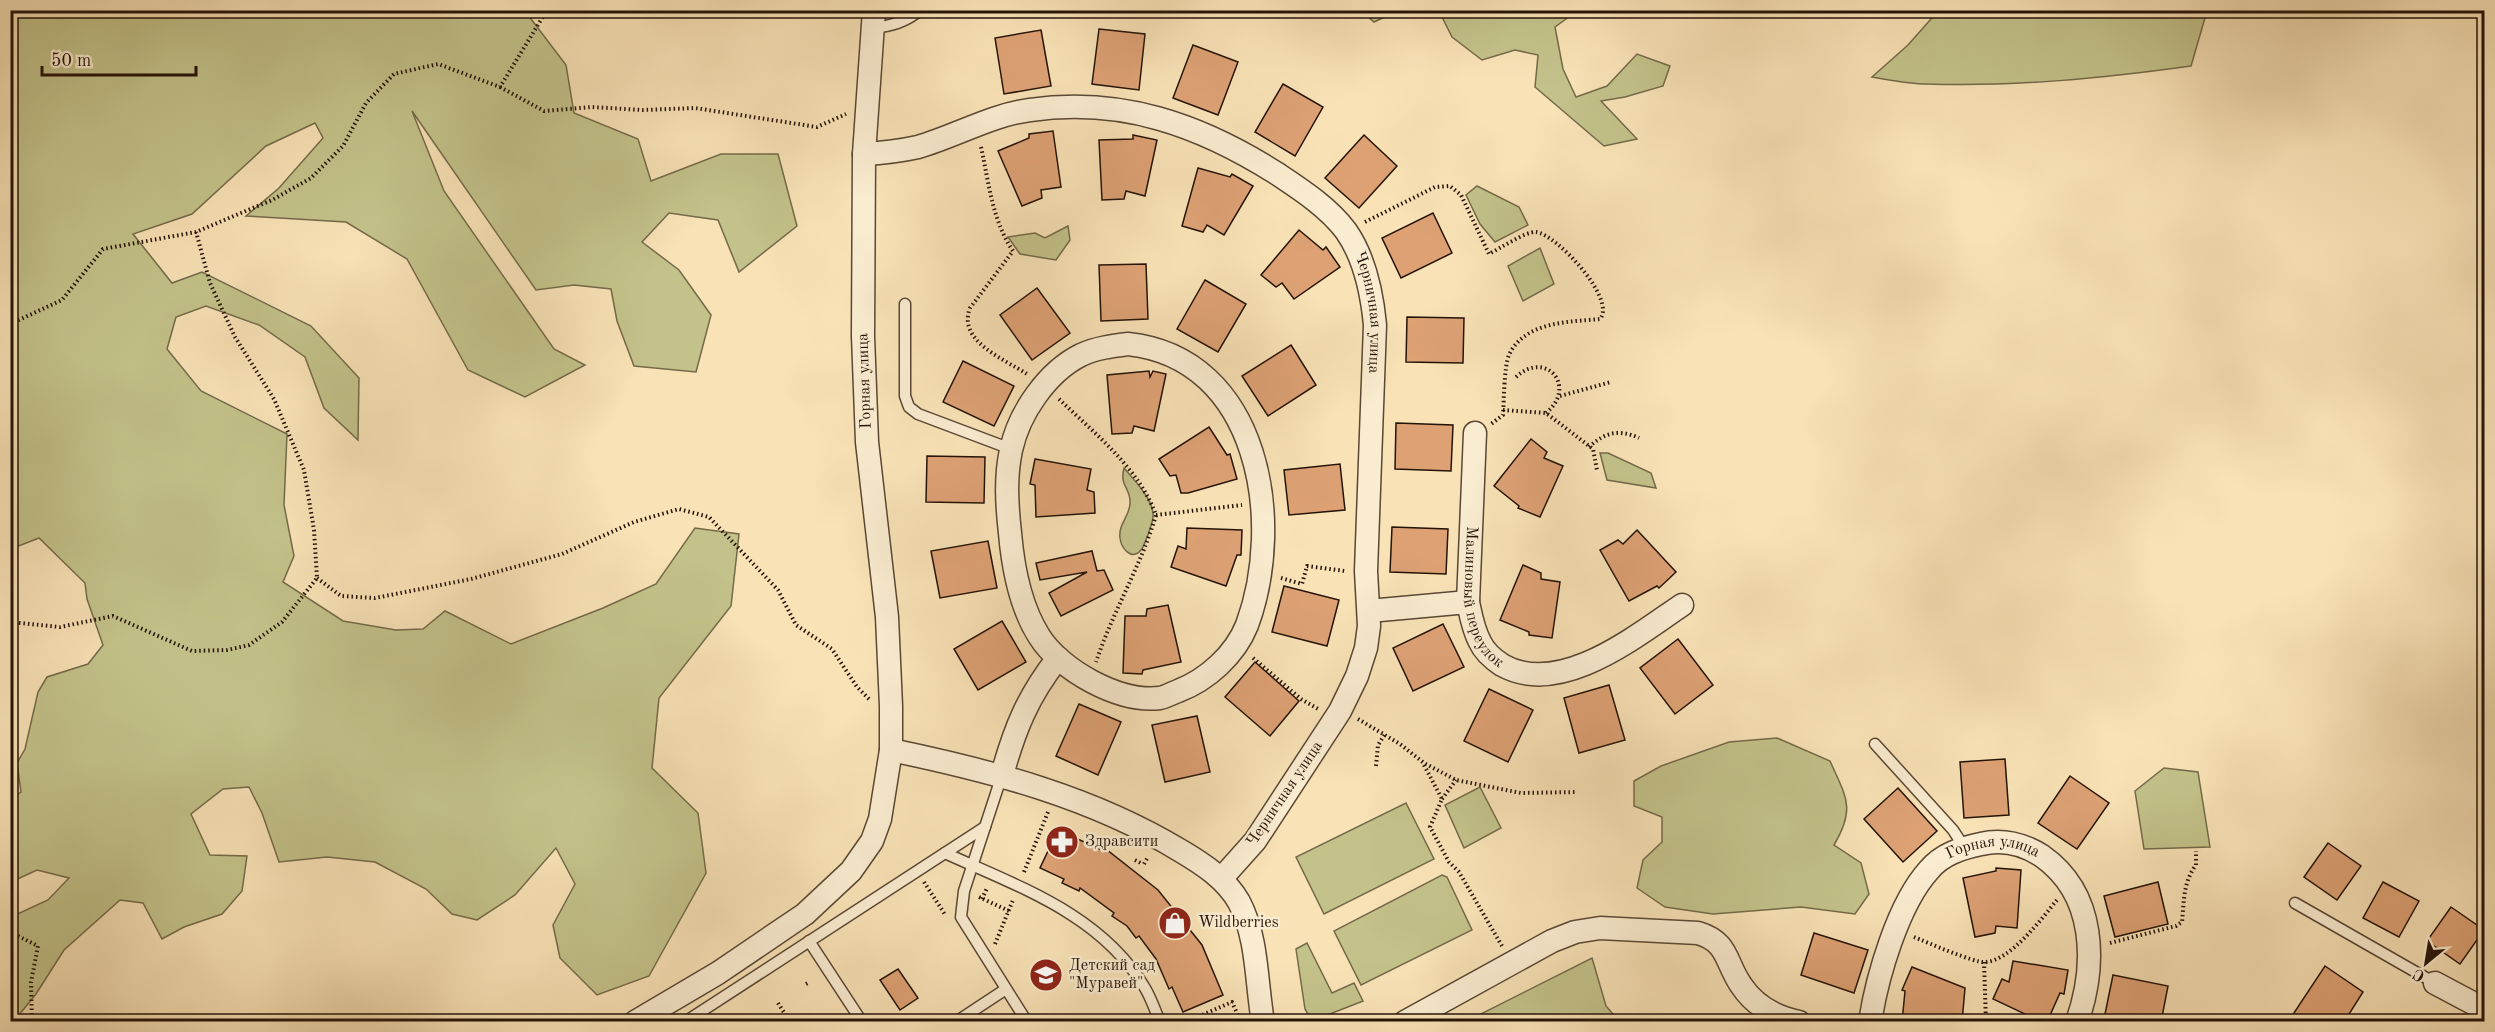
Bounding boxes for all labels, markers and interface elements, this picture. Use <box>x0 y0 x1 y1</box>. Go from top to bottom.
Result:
scale bar <box>42 39 196 77</box>
text: 50 m <box>51 52 91 70</box>
street label: Черничная улица <box>1351 249 1383 374</box>
street label: Горная улица <box>855 333 875 429</box>
street label: Малиновый переулок <box>1460 526 1506 671</box>
street label: Черничная улица <box>1244 738 1326 850</box>
pharmacy icon: Здравсити <box>1044 824 1080 860</box>
place label: Здравсити <box>1085 834 1158 850</box>
street label: Горная улица <box>1943 834 2042 863</box>
shop icon: Wildberries <box>1157 905 1193 941</box>
place label: Wildberries <box>1198 915 1279 931</box>
north arrow <box>2396 933 2456 993</box>
school or university icon: Детский сад "Муравей" <box>1028 957 1064 993</box>
place label: Детский сад "Муравей" <box>1069 958 1155 992</box>
text: С <box>2411 965 2428 984</box>

